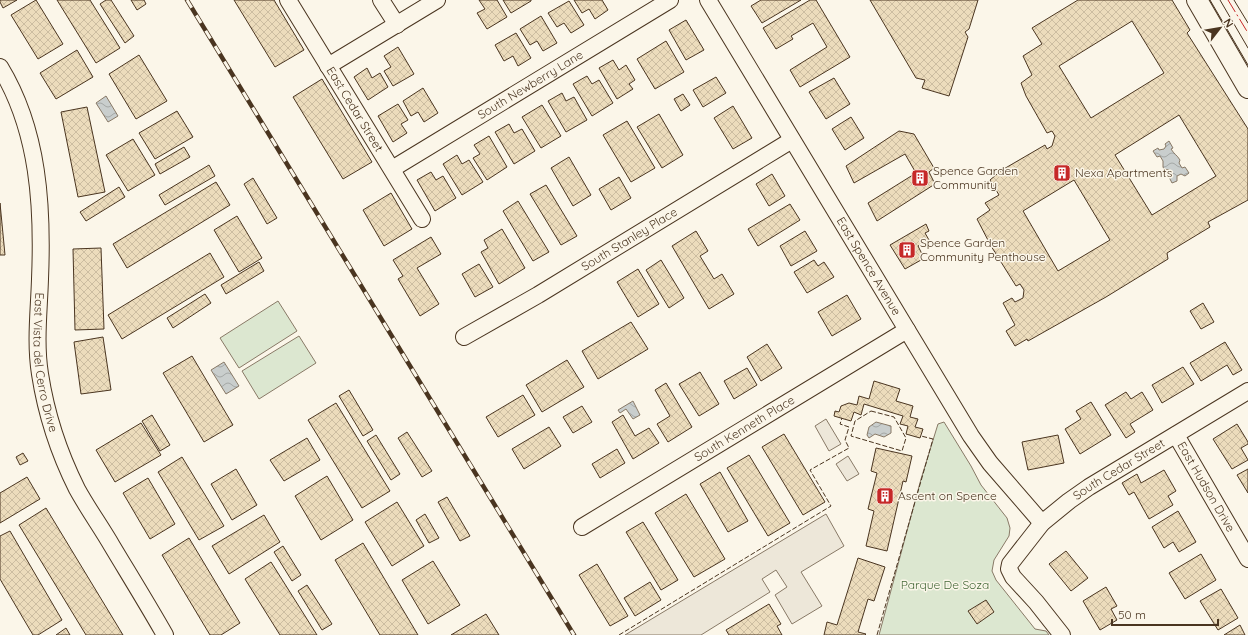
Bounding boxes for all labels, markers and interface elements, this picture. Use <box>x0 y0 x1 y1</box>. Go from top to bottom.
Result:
north arrow <box>1200 8 1240 48</box>
text: N <box>1220 16 1237 30</box>
street label: South Newberry Lane <box>475 47 586 122</box>
street label: East Cedar Street <box>324 64 387 154</box>
place label: Spence Garden Community <box>933 163 1018 192</box>
building icon: Nexa Apartments <box>1052 163 1072 183</box>
place label: Nexa Apartments <box>1075 165 1173 180</box>
building icon: Spence Garden Community <box>910 168 930 188</box>
street label: South Stanley Place <box>578 204 680 274</box>
street label: East Spence Avenue <box>834 214 905 318</box>
place label: Spence Garden Community Penthouse <box>920 235 1046 264</box>
building icon: Spence Garden Community Penthouse <box>897 240 917 260</box>
street label: East Vista del Cerro Drive <box>31 292 61 434</box>
street label: South Kenneth Place <box>691 392 797 464</box>
street label: South Cedar Street <box>1070 435 1167 503</box>
street label: East Hudson Drive <box>1174 439 1239 535</box>
building icon: Ascent on Spence <box>875 486 895 506</box>
place label: Ascent on Spence <box>898 488 997 503</box>
park label: Parque De Soza <box>901 577 989 592</box>
scale bar <box>1112 601 1218 627</box>
text: 50 m <box>1118 607 1146 622</box>

